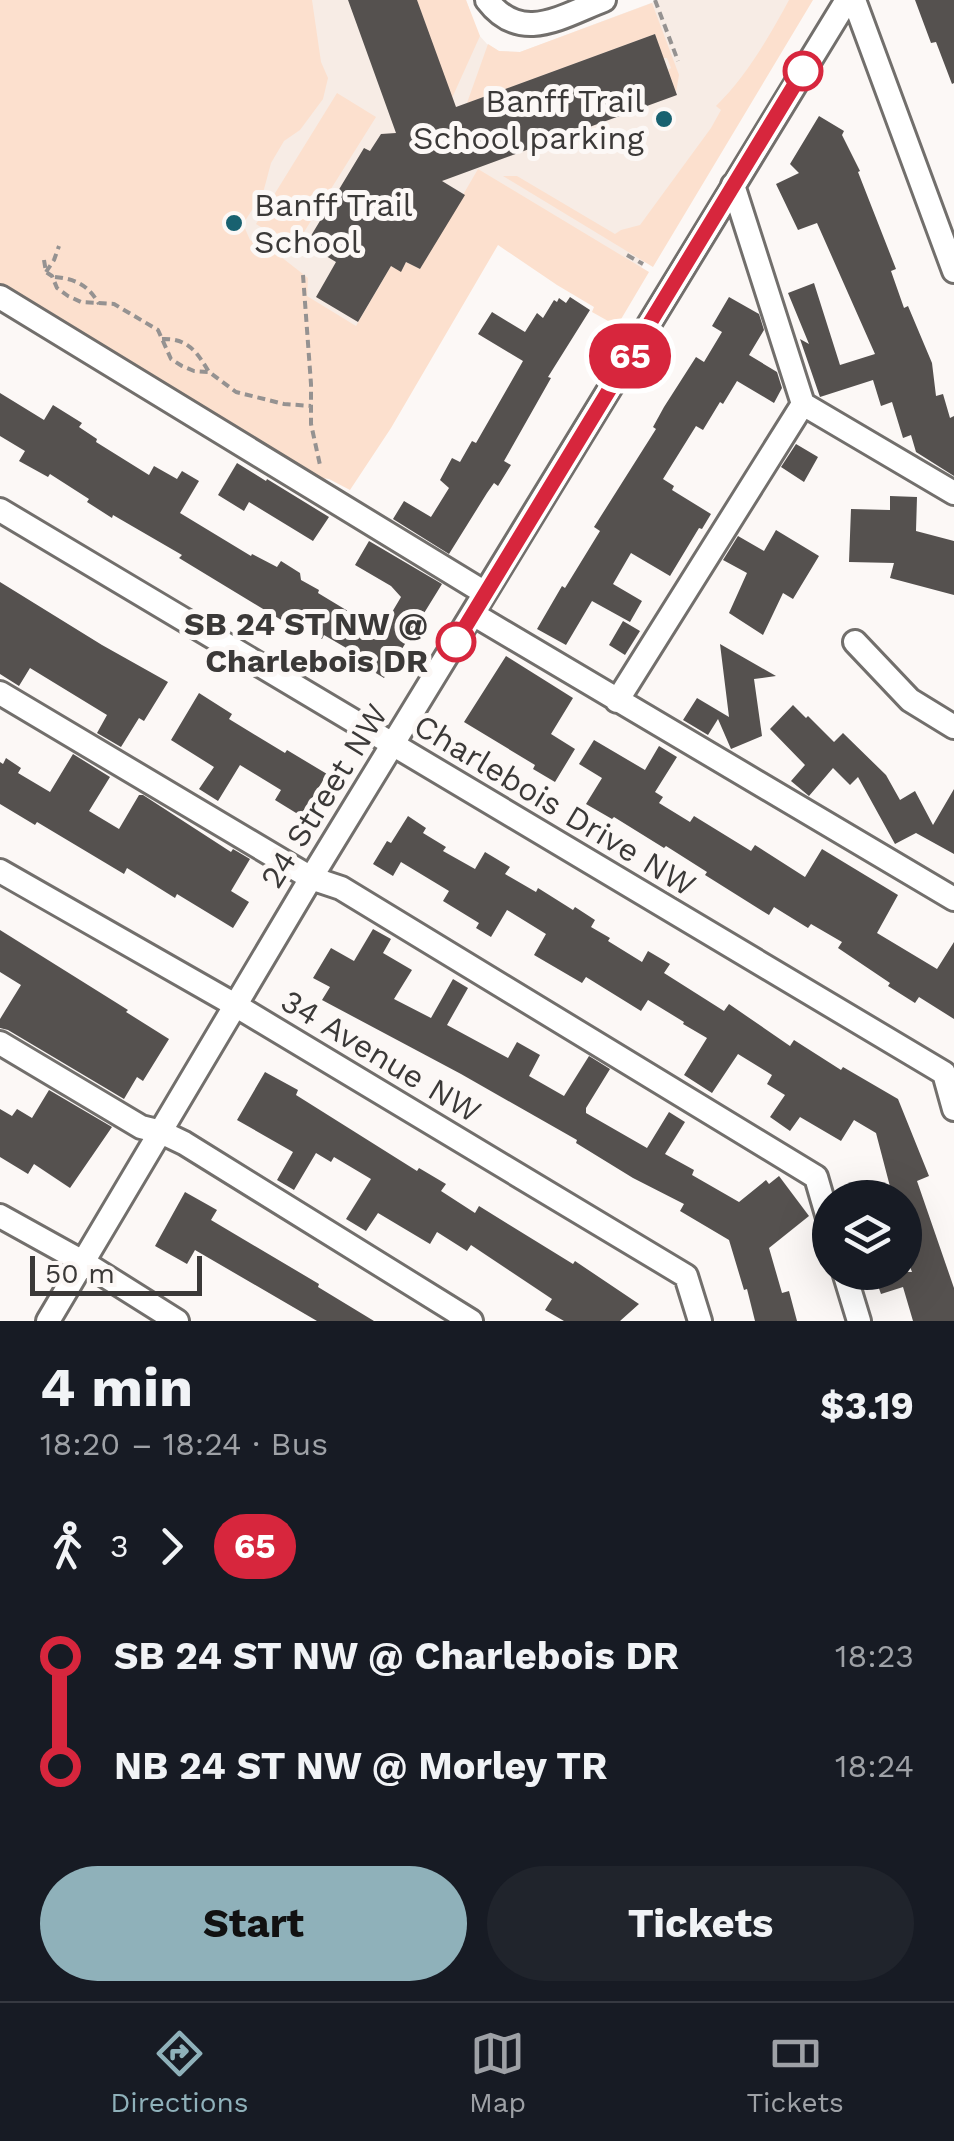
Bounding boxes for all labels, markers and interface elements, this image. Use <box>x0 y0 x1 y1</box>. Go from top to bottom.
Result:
unlabelled marker <box>784 52 822 90</box>
place label: Banff Trail School parking <box>413 82 645 157</box>
marker: Banff Trail School parking <box>653 108 675 130</box>
place label: Banff Trail School <box>254 186 413 261</box>
marker: Banff Trail School <box>223 212 245 234</box>
line badge: 65 <box>585 324 675 388</box>
text: 65 <box>609 335 651 377</box>
place label: SB 24 ST NW @ Charlebois DR <box>184 605 428 680</box>
marker: SB 24 ST NW @ Charlebois DR <box>437 623 475 661</box>
street label: 24 Street NW <box>252 697 396 895</box>
street label: Charlebois Drive NW <box>407 706 703 904</box>
street label: 34 Avenue NW <box>274 981 488 1131</box>
map controls <box>812 1180 922 1290</box>
button: layers <box>812 1180 922 1290</box>
scale bar <box>30 1251 202 1296</box>
text: 50 m <box>45 1257 115 1290</box>
text: 4 min <box>40 1355 193 1419</box>
text: $3.19 <box>820 1384 914 1428</box>
text: 18:20 – 18:24 · Bus <box>40 1425 328 1463</box>
icon: walk <box>40 1519 95 1574</box>
icon: forward <box>144 1519 199 1574</box>
text: 65 <box>234 1525 276 1567</box>
text: 3 <box>110 1527 129 1565</box>
text: SB 24 ST NW @ Charlebois DR <box>114 1634 679 1678</box>
text: 18:23 <box>835 1637 914 1675</box>
text: NB 24 ST NW @ Morley TR <box>114 1744 607 1788</box>
text: 18:24 <box>835 1747 914 1785</box>
button: Start <box>40 1866 467 1981</box>
button: Tickets <box>487 1866 914 1981</box>
tab: Directions <box>110 2026 249 2119</box>
tab: Map <box>469 2026 526 2119</box>
tab: Tickets <box>747 2026 844 2119</box>

